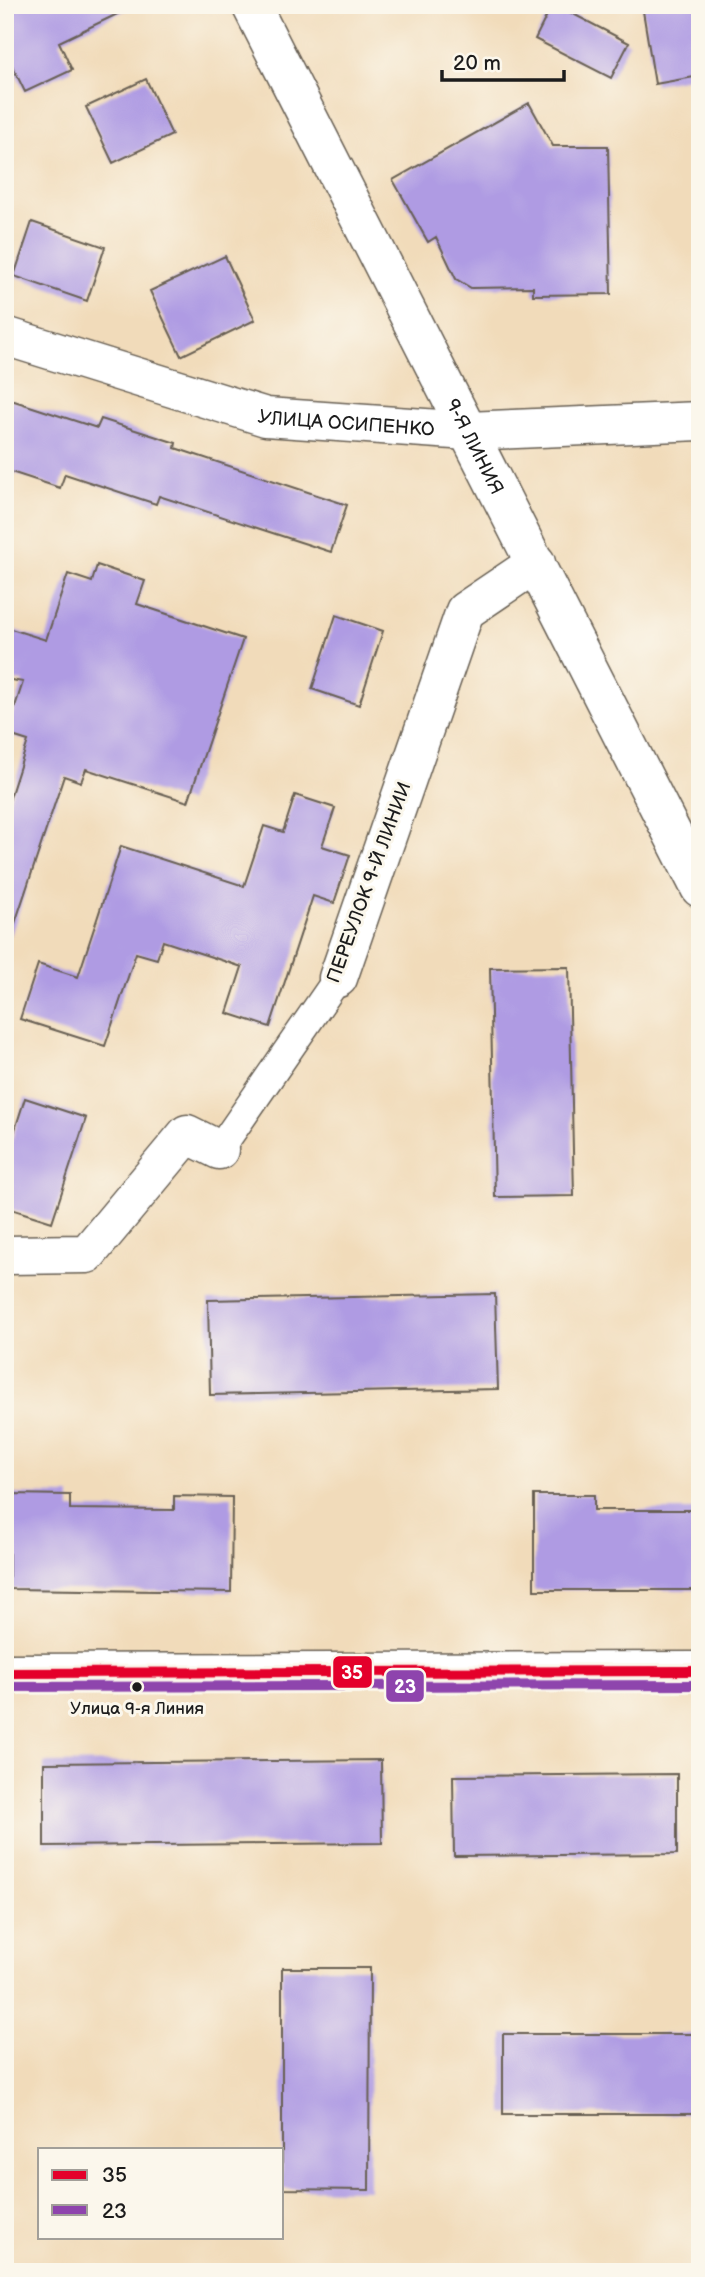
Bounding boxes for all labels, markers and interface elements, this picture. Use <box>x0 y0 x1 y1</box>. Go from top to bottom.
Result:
scale bar <box>442 38 565 82</box>
text: 20 m <box>453 51 501 76</box>
street label: 9-Я ЛИНИЯ <box>440 395 508 499</box>
street label: УЛИЦА ОСИПЕНКО <box>255 405 436 442</box>
street label: ПЕРЕУЛОК 9-Й ЛИНИИ <box>322 779 416 986</box>
line badge: 35 <box>332 1655 373 1689</box>
text: 35 <box>341 1662 363 1685</box>
line badge: 23 <box>385 1669 425 1703</box>
text: 23 <box>394 1676 416 1699</box>
marker: Улица 9-я Линия <box>130 1680 144 1694</box>
place label: Улица 9-я Линия <box>70 1699 204 1719</box>
legend <box>38 2148 284 2238</box>
text: 35 <box>102 2163 127 2188</box>
text: 23 <box>102 2199 127 2224</box>

